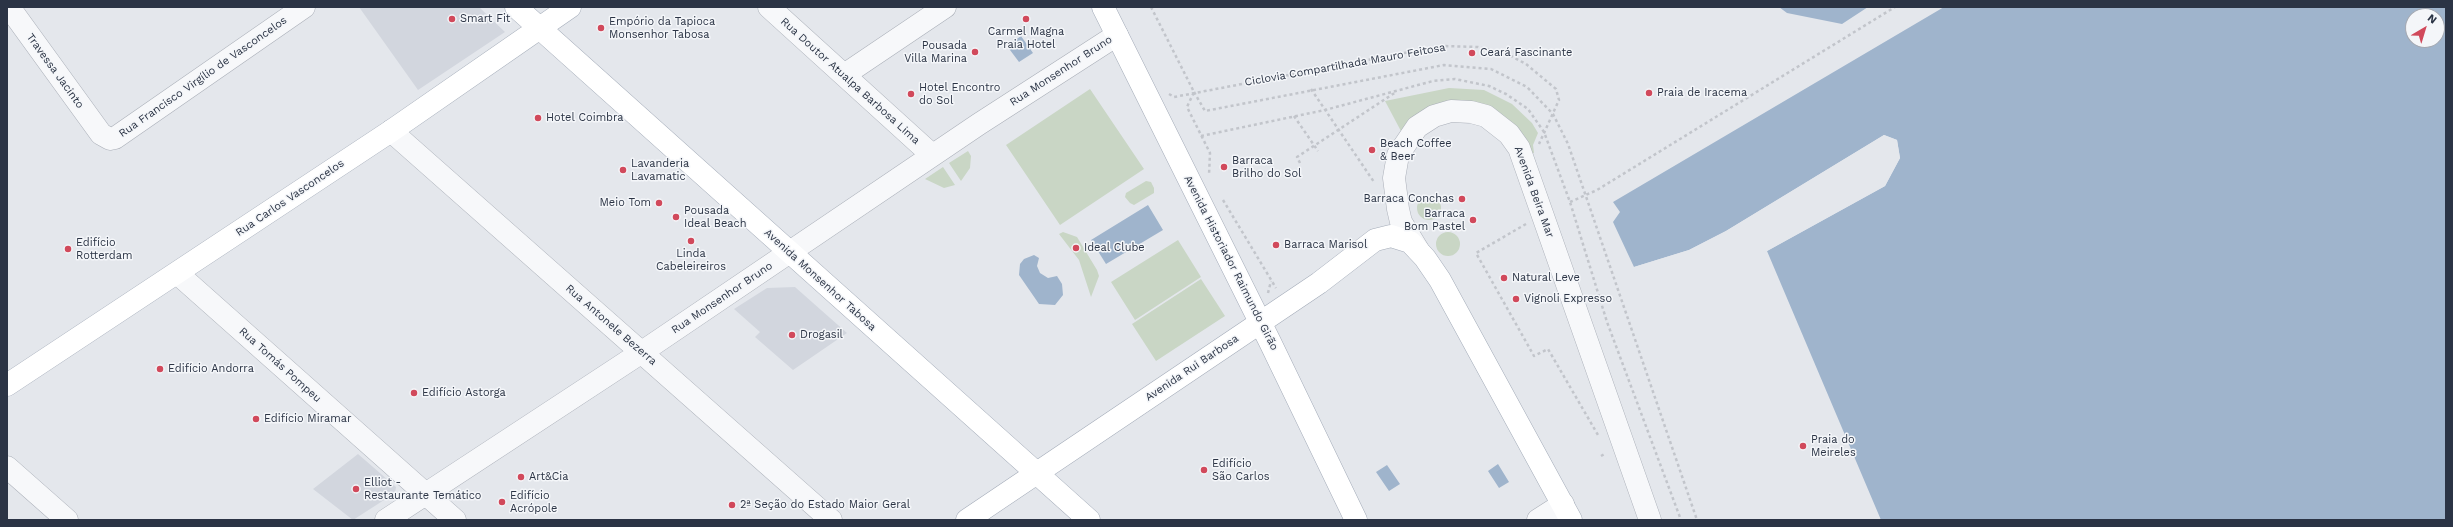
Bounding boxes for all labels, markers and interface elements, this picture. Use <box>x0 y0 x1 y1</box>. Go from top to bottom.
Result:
north arrow <box>2405 8 2445 48</box>
text: N <box>2425 11 2439 27</box>
place label: Smart Fit <box>460 12 510 26</box>
street label: Rua Francisco Virgílio de Vasconcelos <box>116 14 290 140</box>
marker: Smart Fit <box>447 14 457 24</box>
marker: Carmel Magna Praia Hotel <box>1021 14 1031 24</box>
place label: Empório da Tapioca Monsenhor Tabosa <box>609 15 715 41</box>
street label: Rua Doutor Atualpa Barbosa Lima <box>778 15 922 147</box>
marker: Empório da Tapioca Monsenhor Tabosa <box>596 23 606 33</box>
place label: Carmel Magna Praia Hotel <box>988 25 1064 51</box>
street label: Travessa Jacinto <box>23 31 87 111</box>
street label: Rua Monsenhor Bruno <box>1007 33 1115 109</box>
place label: Pousada Villa Marina <box>904 39 967 65</box>
street label: Ciclovia Compartilhada Mauro Feitosa <box>1244 41 1446 89</box>
place label: Ceará Fascinante <box>1480 46 1572 60</box>
marker: Pousada Villa Marina <box>970 47 980 57</box>
marker: Ceará Fascinante <box>1467 48 1477 58</box>
place label: Hotel Encontro do Sol <box>919 81 1000 107</box>
place label: Praia de Iracema <box>1657 86 1747 100</box>
marker: Praia de Iracema <box>1644 88 1654 98</box>
marker: Hotel Encontro do Sol <box>906 89 916 99</box>
place label: Hotel Coimbra <box>546 111 624 125</box>
marker: Hotel Coimbra <box>533 113 543 123</box>
place label: Beach Coffee & Beer <box>1380 137 1452 163</box>
street label: Avenida Beira Mar <box>1511 144 1557 240</box>
marker: Beach Coffee & Beer <box>1367 145 1377 155</box>
place label: Barraca Brilho do Sol <box>1232 154 1301 180</box>
street label: Rua Carlos Vasconcelos <box>233 157 347 239</box>
place label: Lavanderia Lavamatic <box>631 157 689 183</box>
marker: Barraca Brilho do Sol <box>1219 162 1229 172</box>
marker: Lavanderia Lavamatic <box>618 165 628 175</box>
street label: Avenida Historiador Raimundo Girão <box>1181 173 1281 353</box>
place label: Barraca Conchas <box>1363 192 1454 206</box>
marker: Barraca Conchas <box>1457 194 1467 204</box>
place label: Meio Tom <box>600 196 651 210</box>
marker: Meio Tom <box>654 198 664 208</box>
place label: Pousada Ideal Beach <box>684 204 746 230</box>
place label: Barraca Bom Pastel <box>1404 207 1465 233</box>
marker: Pousada Ideal Beach <box>671 212 681 222</box>
marker: Barraca Bom Pastel <box>1468 215 1478 225</box>
street label: Avenida Monsenhor Tabosa <box>761 226 879 334</box>
place label: Edifício Rotterdam <box>76 236 132 262</box>
marker: Linda Cabeleireiros <box>686 236 696 246</box>
place label: Barraca Marisol <box>1284 238 1367 252</box>
marker: Barraca Marisol <box>1271 240 1281 250</box>
place label: Ideal Clube <box>1084 241 1145 255</box>
marker: Ideal Clube <box>1071 243 1081 253</box>
marker: Edifício Rotterdam <box>63 244 73 254</box>
place label: Linda Cabeleireiros <box>656 247 726 273</box>
street label: Rua Monsenhor Bruno <box>669 259 775 337</box>
place label: Natural Leve <box>1512 271 1580 285</box>
marker: Natural Leve <box>1499 273 1509 283</box>
street label: Rua Antonele Bezerra <box>563 282 659 368</box>
place label: Vignoli Expresso <box>1524 292 1612 306</box>
marker: Vignoli Expresso <box>1511 294 1521 304</box>
street label: Rua Tomás Pompeu <box>236 325 324 405</box>
place label: Drogasil <box>800 328 843 342</box>
marker: Drogasil <box>787 330 797 340</box>
street label: Avenida Rui Barbosa <box>1143 332 1241 404</box>
place label: Edifício Andorra <box>168 362 254 376</box>
marker: Edifício Andorra <box>155 364 165 374</box>
place label: Edifício Astorga <box>422 386 506 400</box>
marker: Edifício Astorga <box>409 388 419 398</box>
place label: Edifício Miramar <box>264 412 351 426</box>
marker: Edifício Miramar <box>251 414 261 424</box>
place label: Praia do Meireles <box>1811 433 1856 459</box>
marker: Praia do Meireles <box>1798 441 1808 451</box>
place label: Edifício São Carlos <box>1212 457 1270 483</box>
marker: Edifício São Carlos <box>1199 465 1209 475</box>
place label: Art&Cia <box>529 470 569 484</box>
marker: Art&Cia <box>516 472 526 482</box>
place label: Elliot - Restaurante Temático <box>364 476 481 502</box>
marker: Elliot - Restaurante Temático <box>351 484 361 494</box>
place label: Edifício Acrópole <box>510 489 557 515</box>
marker: Edifício Acrópole <box>497 497 507 507</box>
place label: 2ª Seção do Estado Maior Geral <box>740 498 910 512</box>
marker: 2ª Seção do Estado Maior Geral <box>727 500 737 510</box>

